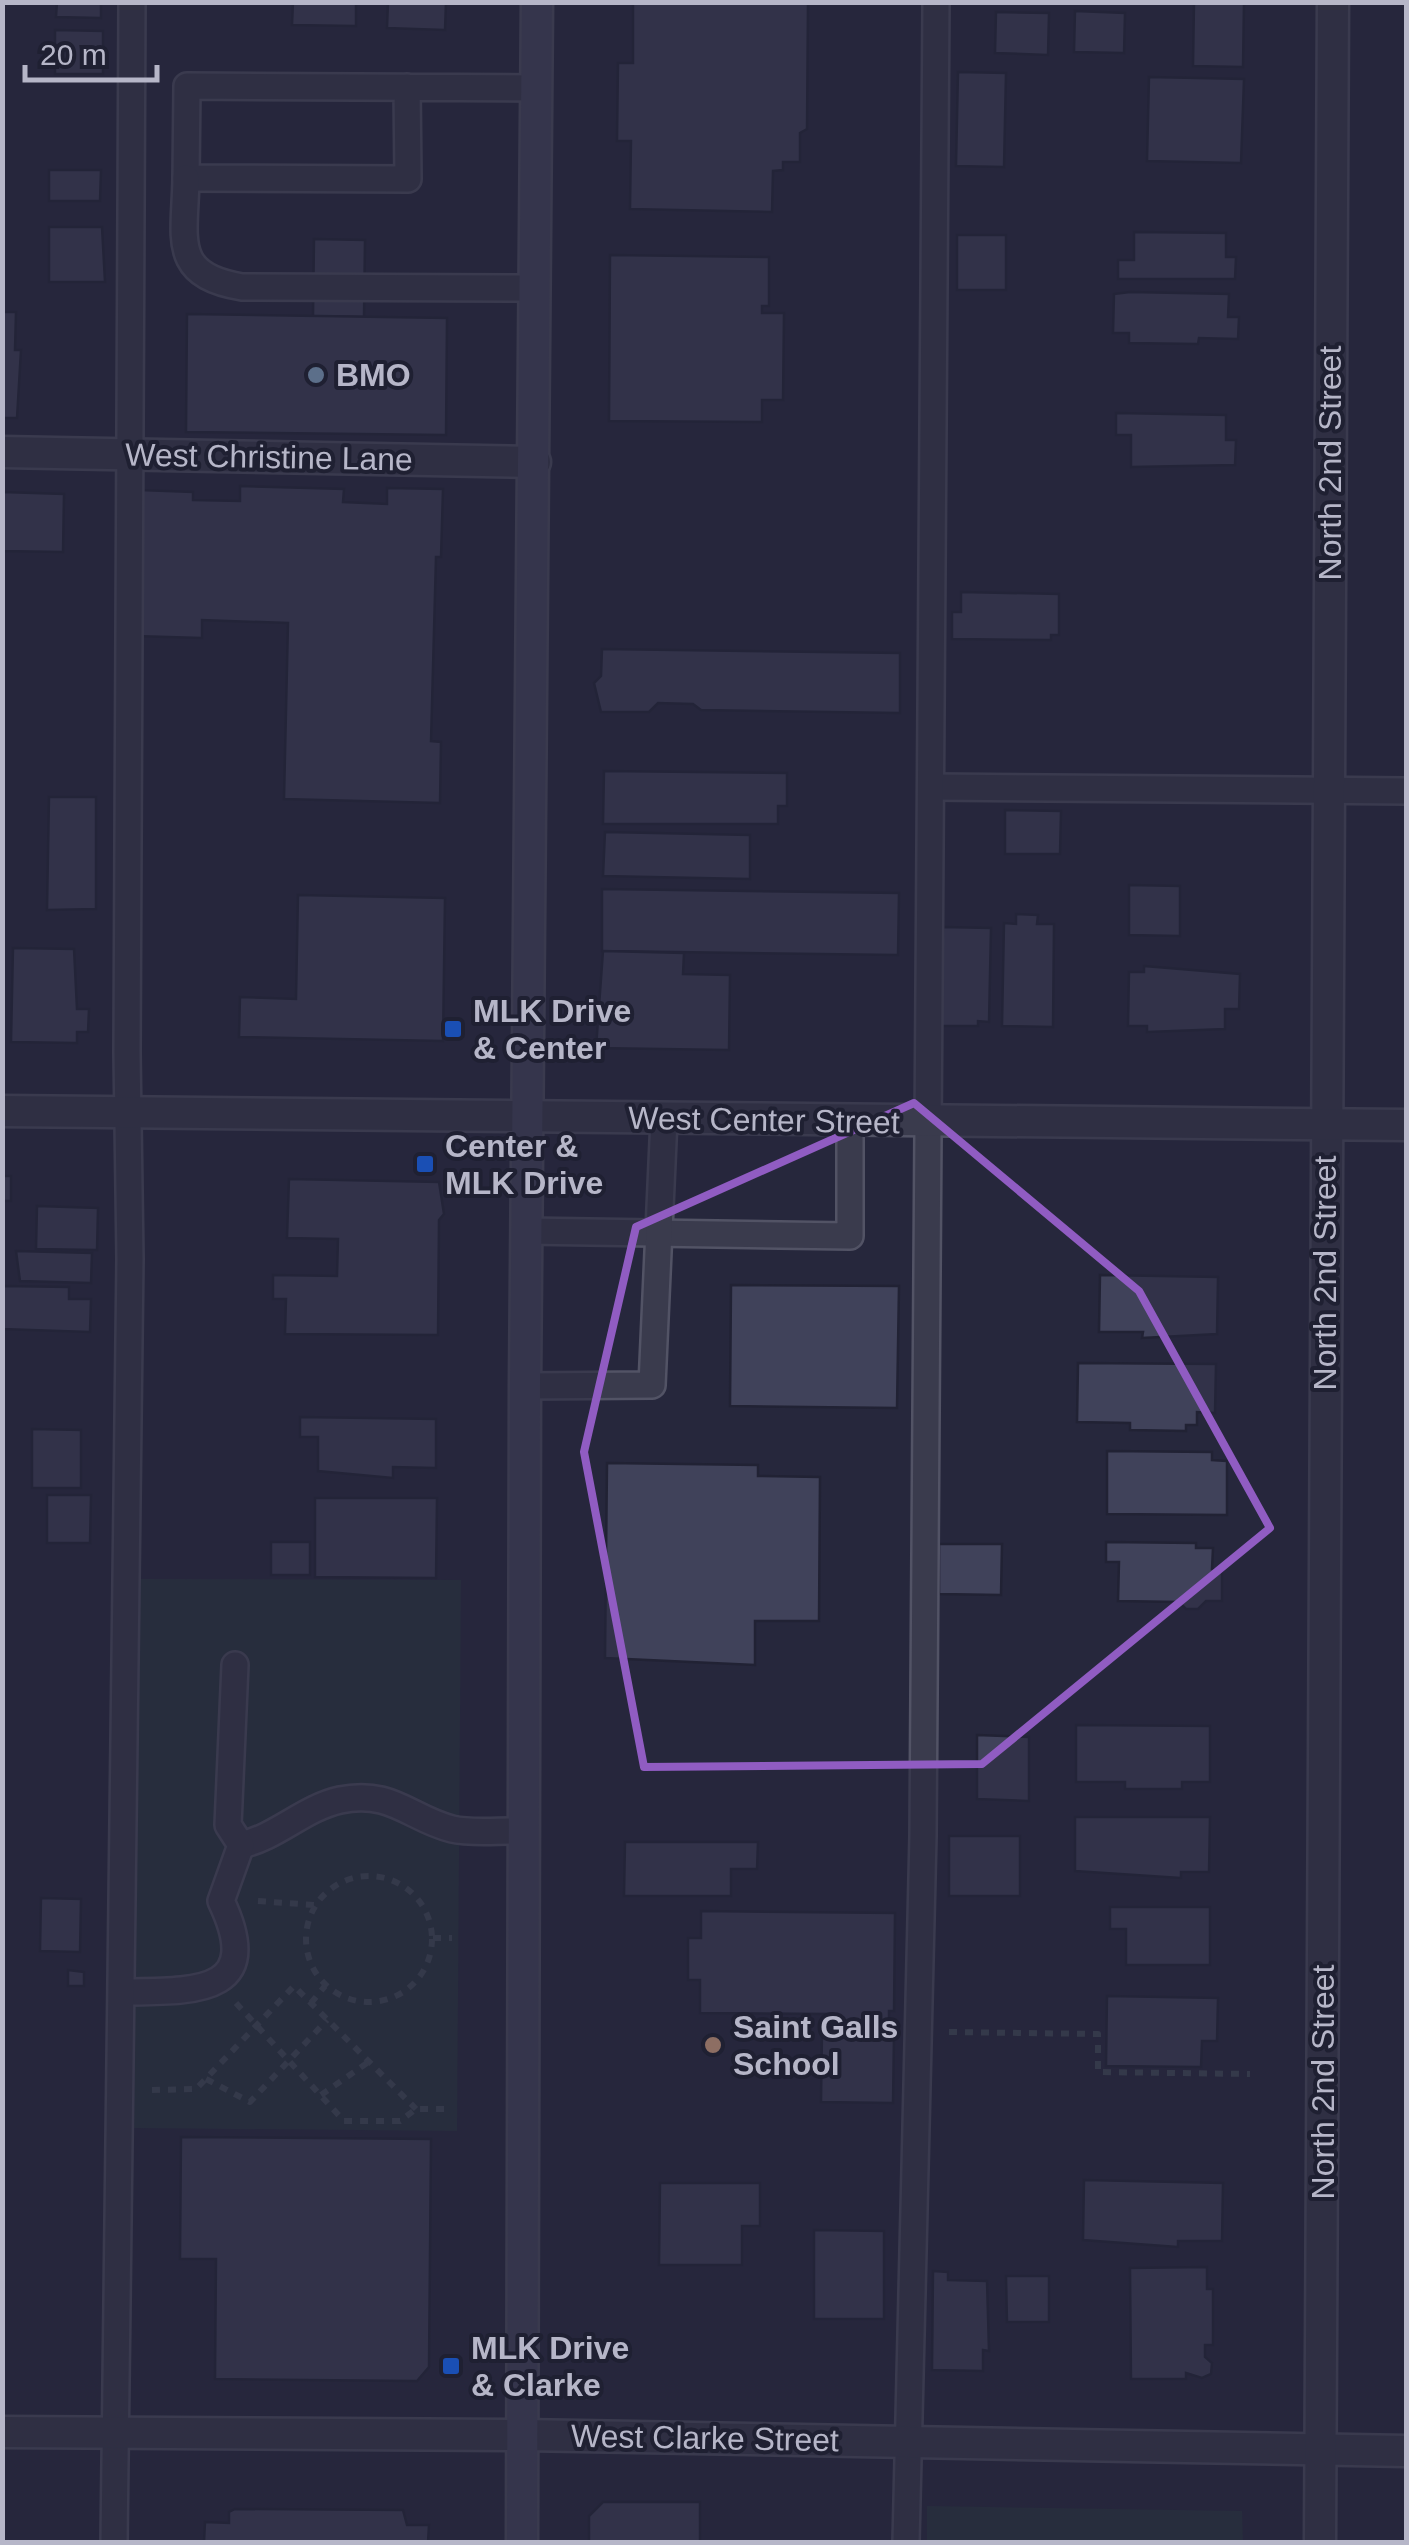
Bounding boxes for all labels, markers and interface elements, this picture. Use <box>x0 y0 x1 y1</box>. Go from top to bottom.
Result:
scale bar <box>25 20 158 82</box>
text: 20 m <box>40 38 107 71</box>
street label: North 2nd Street <box>1312 345 1348 580</box>
place label: BMO <box>336 357 411 393</box>
marker: BMO <box>305 364 327 386</box>
street label: West Christine Lane <box>125 436 413 478</box>
place label: MLK Drive & Center <box>473 993 631 1066</box>
marker: MLK Drive & Center <box>442 1018 464 1040</box>
street label: West Center Street <box>628 1100 900 1140</box>
place label: Center & MLK Drive <box>445 1128 603 1201</box>
marker: Center & MLK Drive <box>414 1153 436 1175</box>
street label: North 2nd Street <box>1307 1155 1343 1390</box>
street label: North 2nd Street <box>1305 1964 1341 2199</box>
place label: Saint Galls School <box>733 2009 898 2082</box>
marker: Saint Galls School <box>702 2034 724 2056</box>
place label: MLK Drive & Clarke <box>471 2330 629 2403</box>
marker: MLK Drive & Clarke <box>440 2355 462 2377</box>
street label: West Clarke Street <box>571 2418 839 2458</box>

